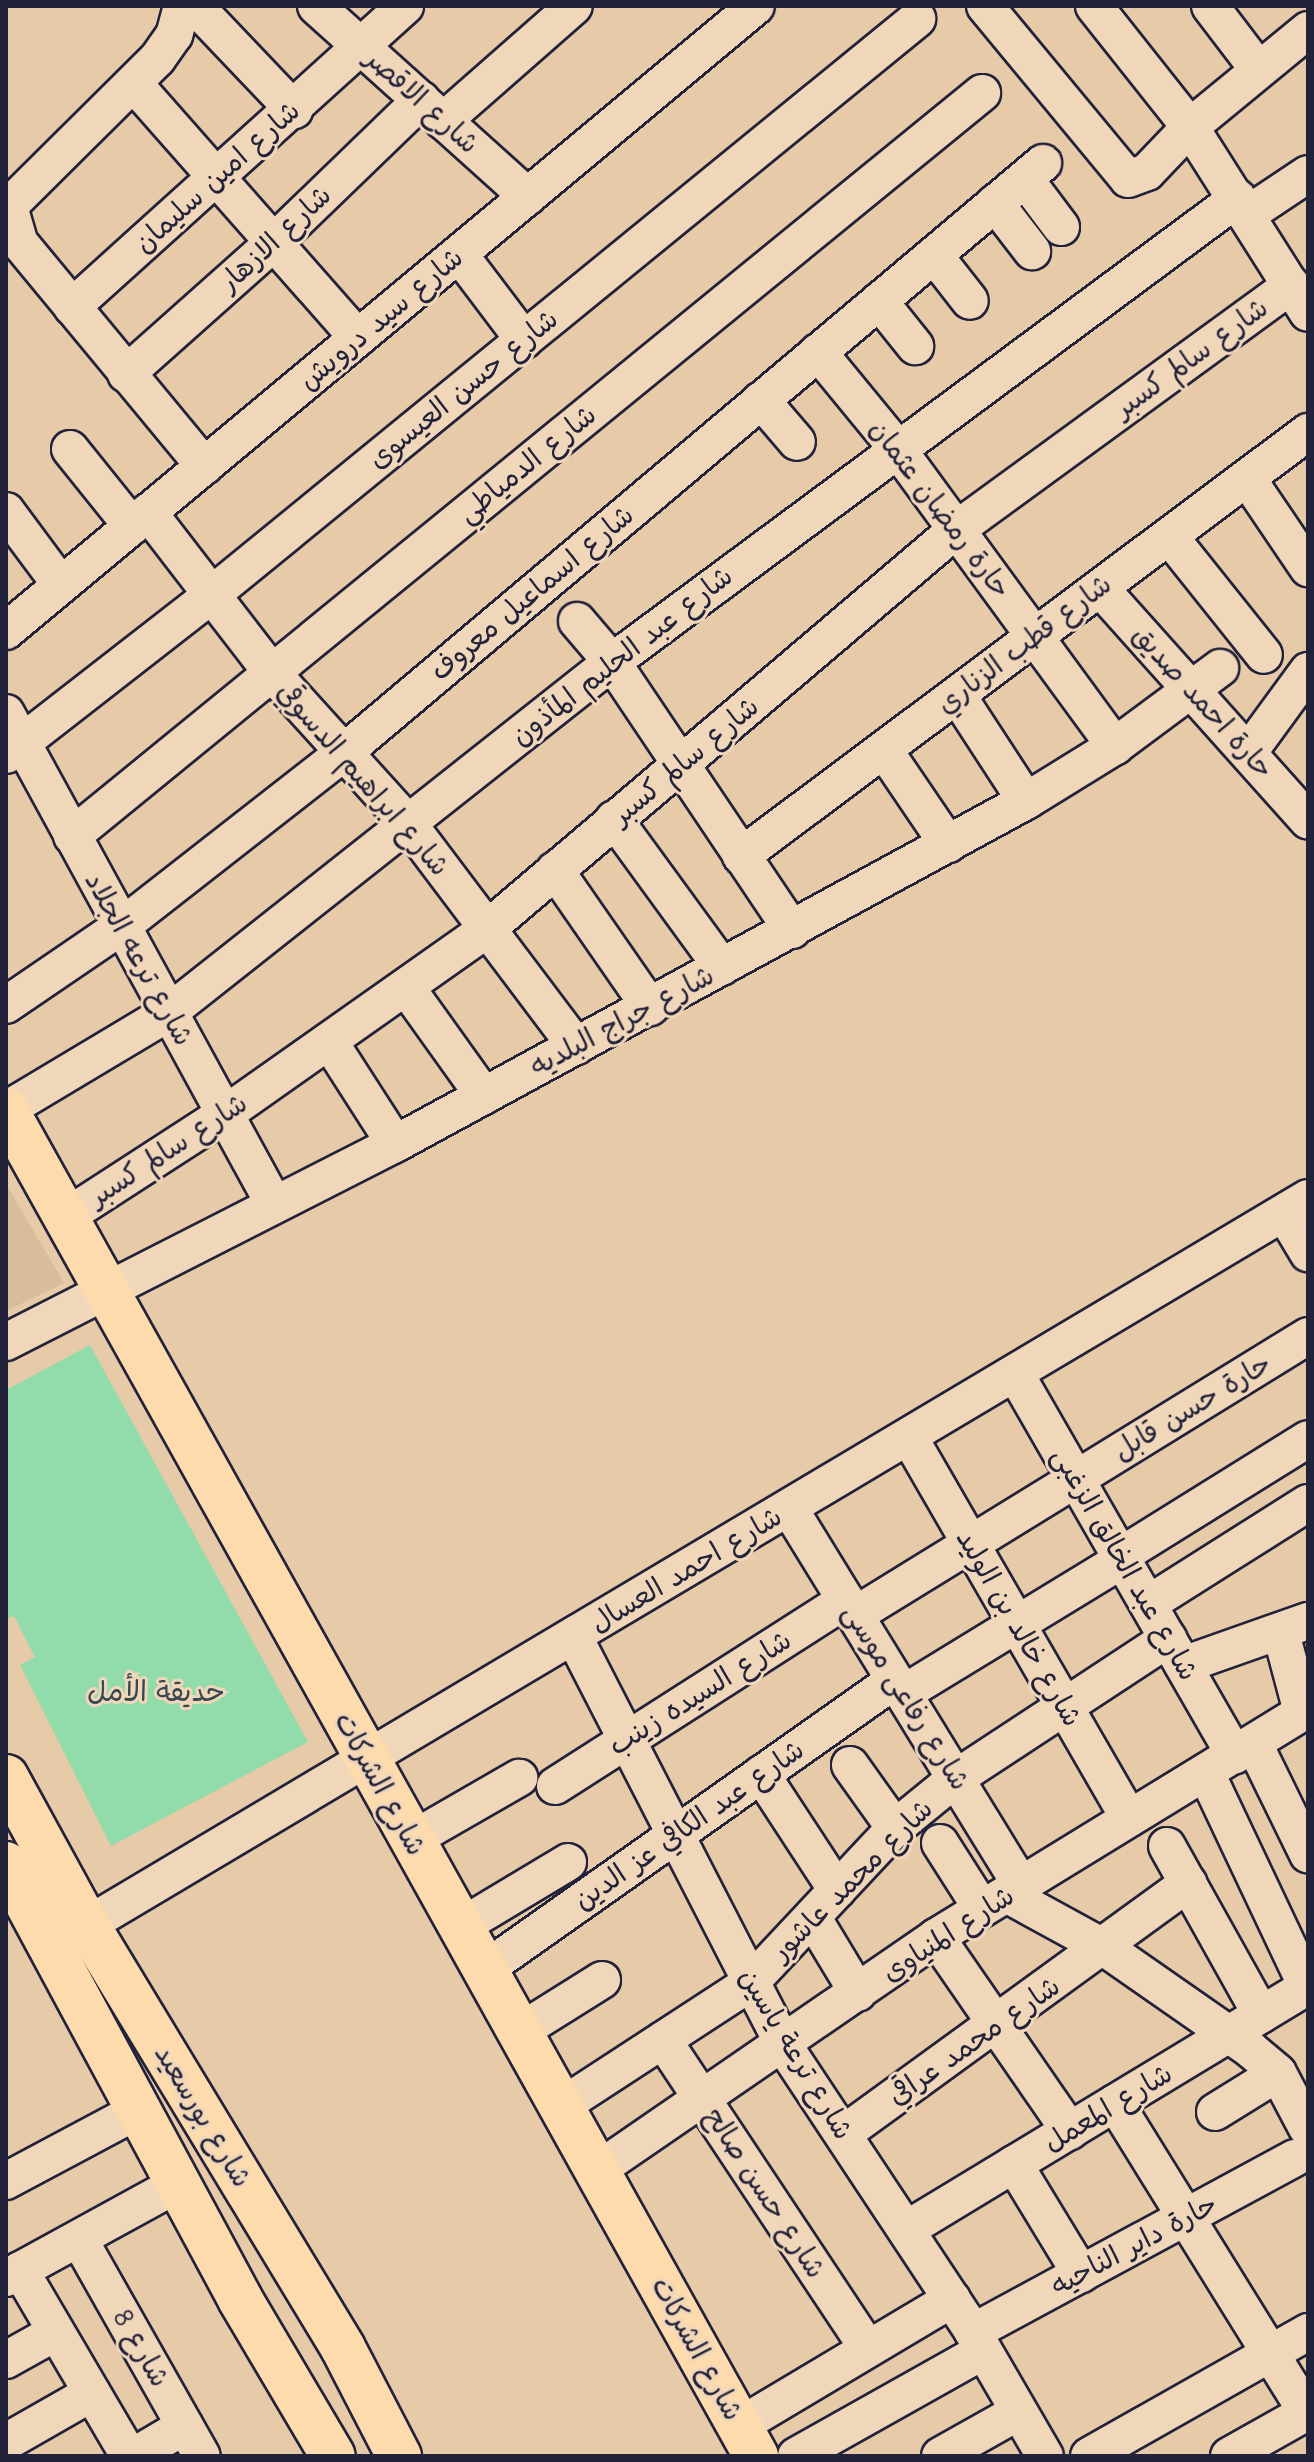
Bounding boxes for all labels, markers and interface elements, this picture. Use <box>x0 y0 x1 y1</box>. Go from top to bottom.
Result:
street label: شارع الاقصر <box>358 41 486 161</box>
street label: شارع امين سليمان <box>127 94 307 260</box>
street label: شارع الازهار <box>212 178 338 300</box>
street label: شارع سيد درويش <box>292 241 470 397</box>
street label: شارع سالم كسبر <box>1107 291 1275 425</box>
street label: شارع حسن العيسوى <box>361 302 565 476</box>
street label: شارع الدمياطي <box>451 398 603 530</box>
street label: حارة رمضان عثمان <box>862 413 1018 605</box>
street label: شارع اسماعيل معروف <box>423 498 641 688</box>
street label: شارع عبد الحليم المأذون <box>504 559 740 753</box>
street label: شارع قطب الزناري <box>930 567 1118 721</box>
street label: حارة احمد صديق <box>1125 618 1281 786</box>
street label: شارع ابراهيم الدسوقي <box>270 675 456 883</box>
street label: شارع سالم كسبر <box>604 690 766 832</box>
street label: شارع ترعه الجلاد <box>78 866 200 1052</box>
street label: شارع جراج البلديه <box>524 958 720 1084</box>
street label: شارع سالم كسبر <box>82 1086 254 1214</box>
street label: حارة حسن قابل <box>1107 1347 1277 1467</box>
street label: شارع عبد الخالق الزغبى <box>1045 1441 1205 1687</box>
street label: شارع احمد العسال <box>584 1500 788 1640</box>
street label: شارع خالد بن الوليد <box>949 1524 1089 1732</box>
street label: شارع رفاعى موسى <box>835 1598 977 1796</box>
street label: شارع السيده زينب <box>602 1623 798 1763</box>
park label: حديقة الأمل <box>87 1675 225 1709</box>
street label: شارع الشركات <box>327 1707 433 1861</box>
street label: شارع عبد الكافي عز الدين <box>567 1733 811 1917</box>
street label: شارع محمد عاشور <box>764 1792 940 1968</box>
street label: شارع المنياوى <box>876 1879 1020 1989</box>
street label: شارع ترعة ياسين <box>732 1962 860 2146</box>
street label: شارع محمد عراقي <box>882 1969 1066 2113</box>
street label: شارع بورسعيد <box>147 2039 259 2193</box>
street label: شارع المعمل <box>1038 2057 1178 2159</box>
street label: شارع حسن صالح <box>697 2101 833 2285</box>
street label: حارة داير الناحيه <box>1045 2187 1223 2303</box>
street label: شارع الشركات <box>644 2272 750 2426</box>
street label: شارع 8 <box>105 2303 177 2393</box>

